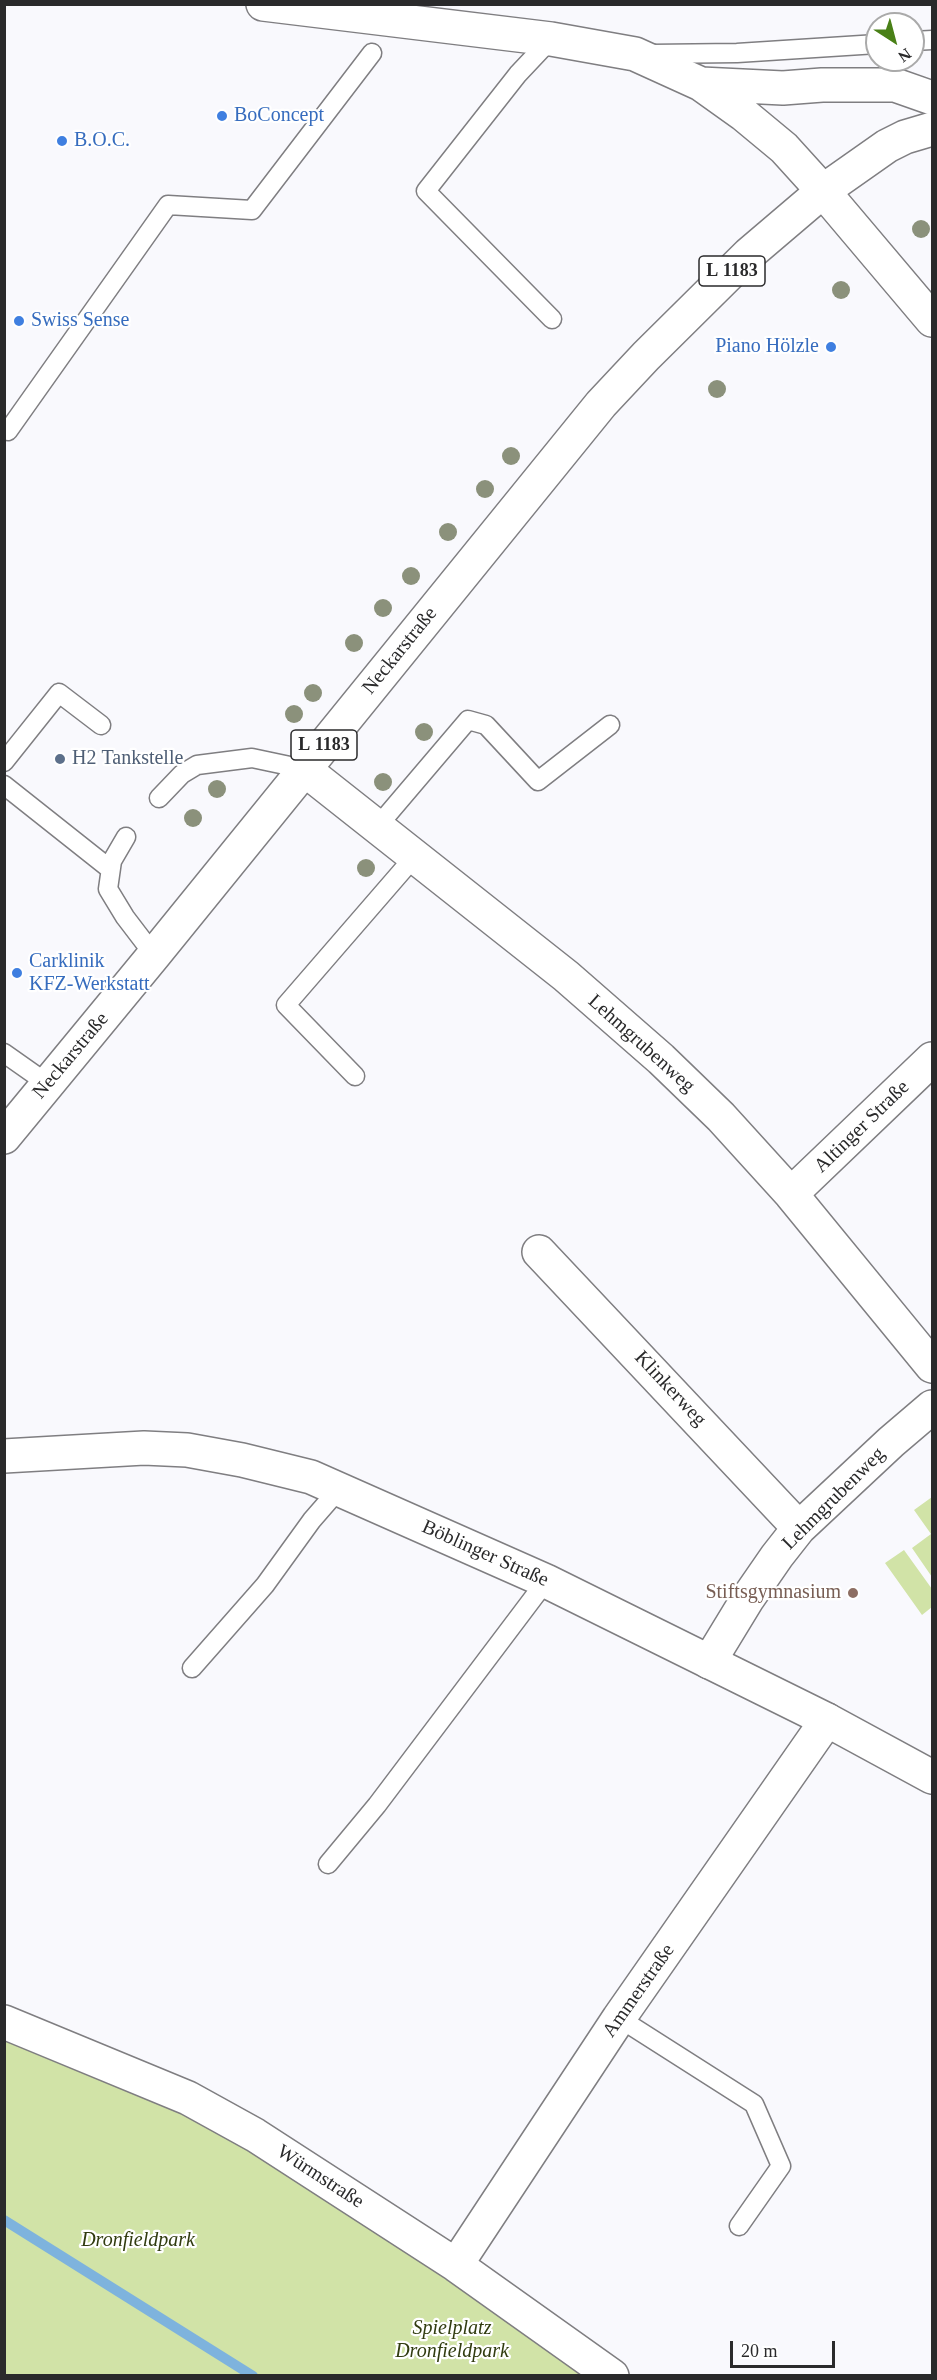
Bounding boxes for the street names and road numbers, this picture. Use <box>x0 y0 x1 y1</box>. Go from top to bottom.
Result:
road number: L 1183 <box>699 256 765 286</box>
street label: Neckarstraße <box>357 602 443 700</box>
road number: L 1183 <box>291 730 357 760</box>
street label: Lehmgrubenweg <box>583 990 699 1098</box>
street label: Neckarstraße <box>28 1008 114 1104</box>
street label: Altinger Straße <box>810 1076 914 1178</box>
street label: Klinkerweg <box>629 1346 711 1432</box>
street label: Lehmgrubenweg <box>778 1443 890 1555</box>
street label: Böblinger Straße <box>418 1515 552 1593</box>
street label: Ammerstraße <box>598 1940 680 2042</box>
street label: Würmstraße <box>272 2140 368 2214</box>

